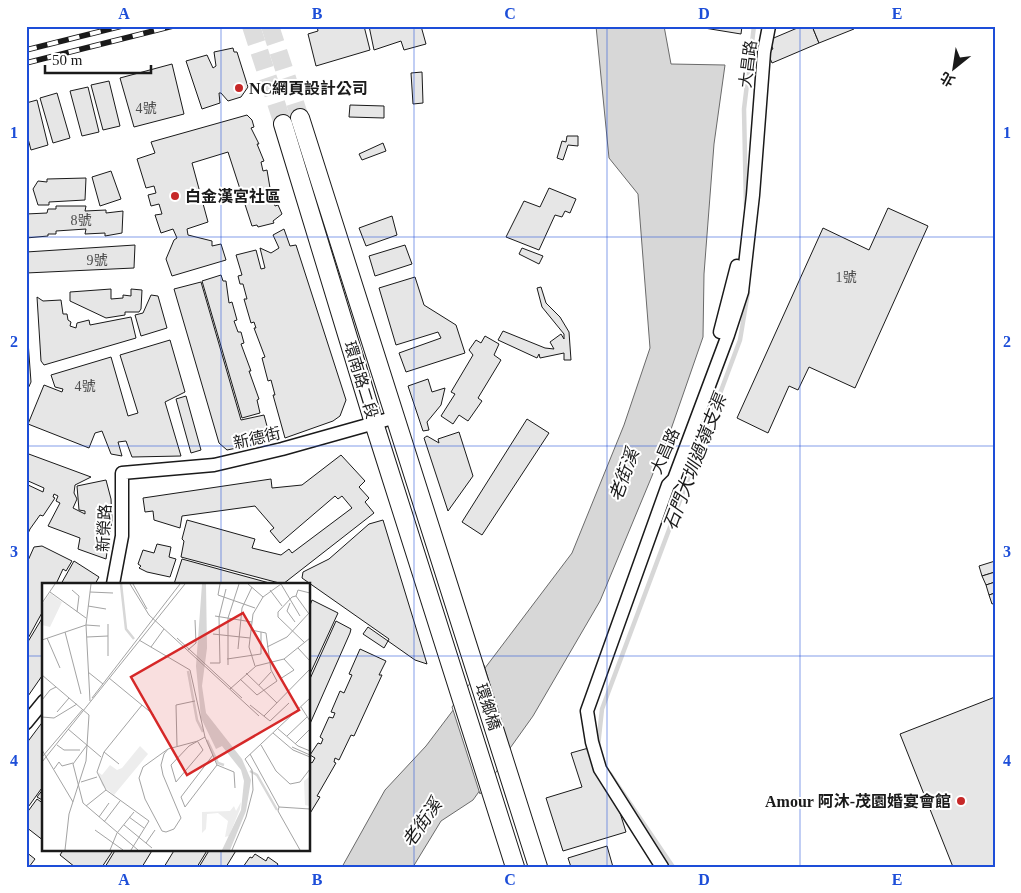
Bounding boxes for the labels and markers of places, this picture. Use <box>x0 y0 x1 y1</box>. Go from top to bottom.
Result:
place label: NC網頁設計公司 <box>249 79 368 97</box>
marker: NC網頁設計公司 <box>233 82 245 94</box>
place label: 白金漢宮社區 <box>185 187 281 205</box>
marker: 白金漢宮社區 <box>169 190 181 202</box>
place label: Amour 阿沐-茂園婚宴會館 <box>765 792 951 810</box>
marker: Amour 阿沐-茂園婚宴會館 <box>955 795 967 807</box>

